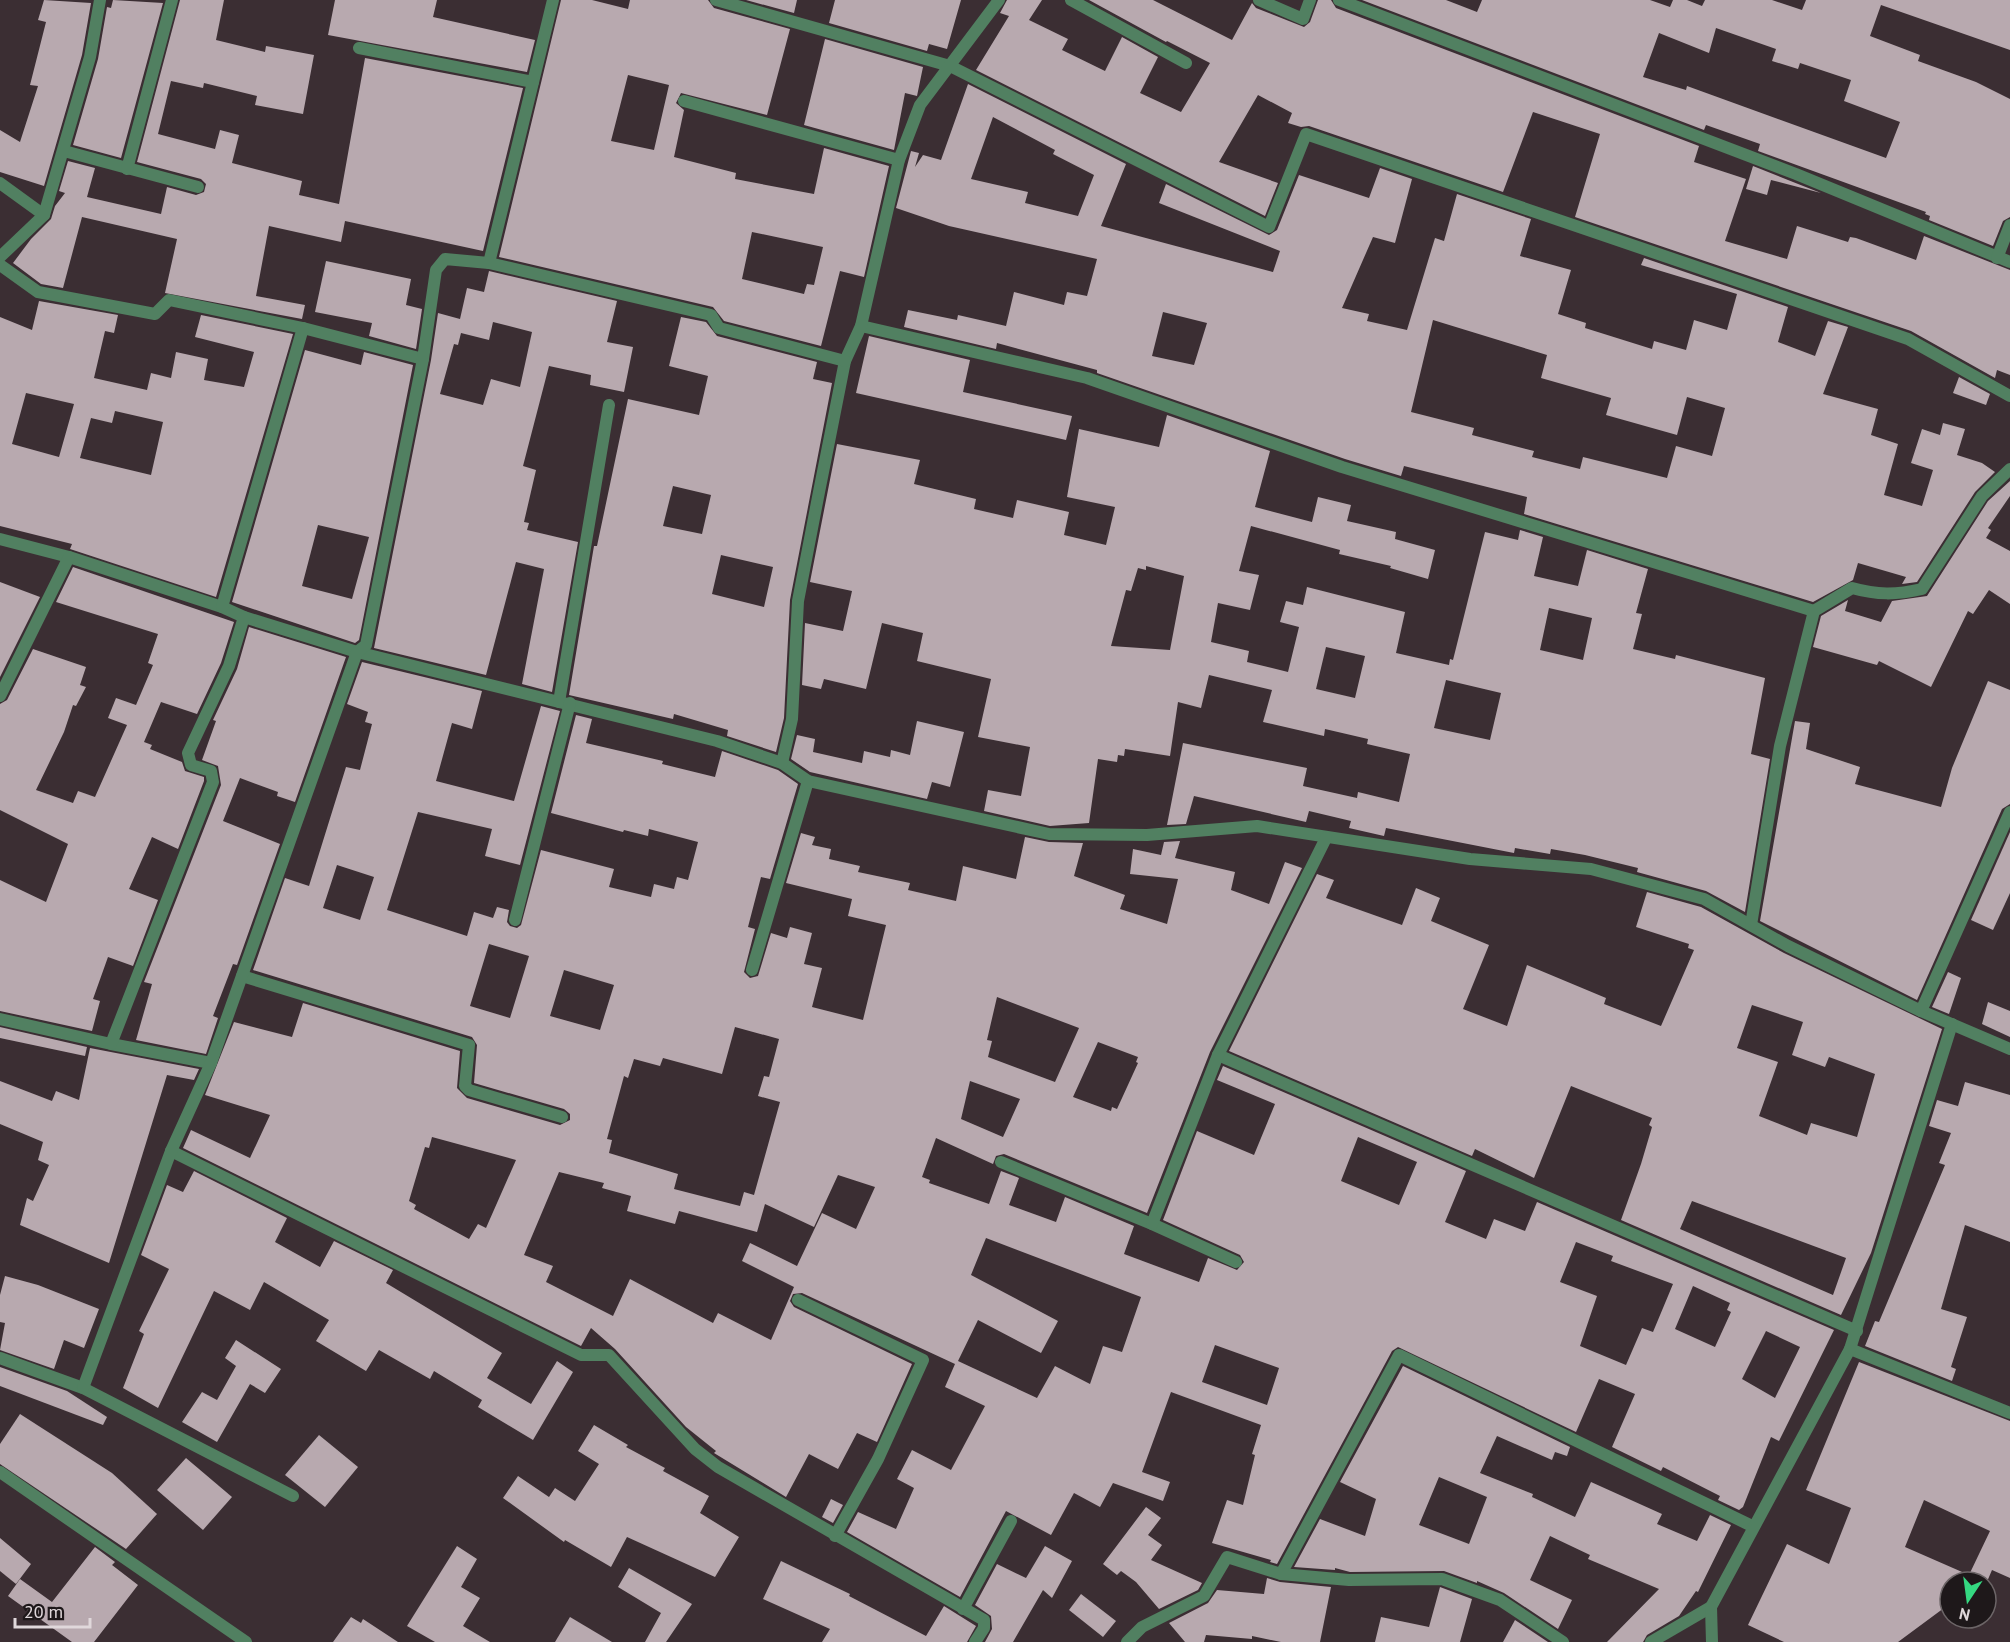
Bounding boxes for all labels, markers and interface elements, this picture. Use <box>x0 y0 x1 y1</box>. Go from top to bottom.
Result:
north arrow <box>1938 1570 1998 1630</box>
scale bar <box>15 1591 90 1629</box>
text: 20 m <box>24 1600 63 1623</box>
text: N <box>1957 1604 1972 1626</box>

